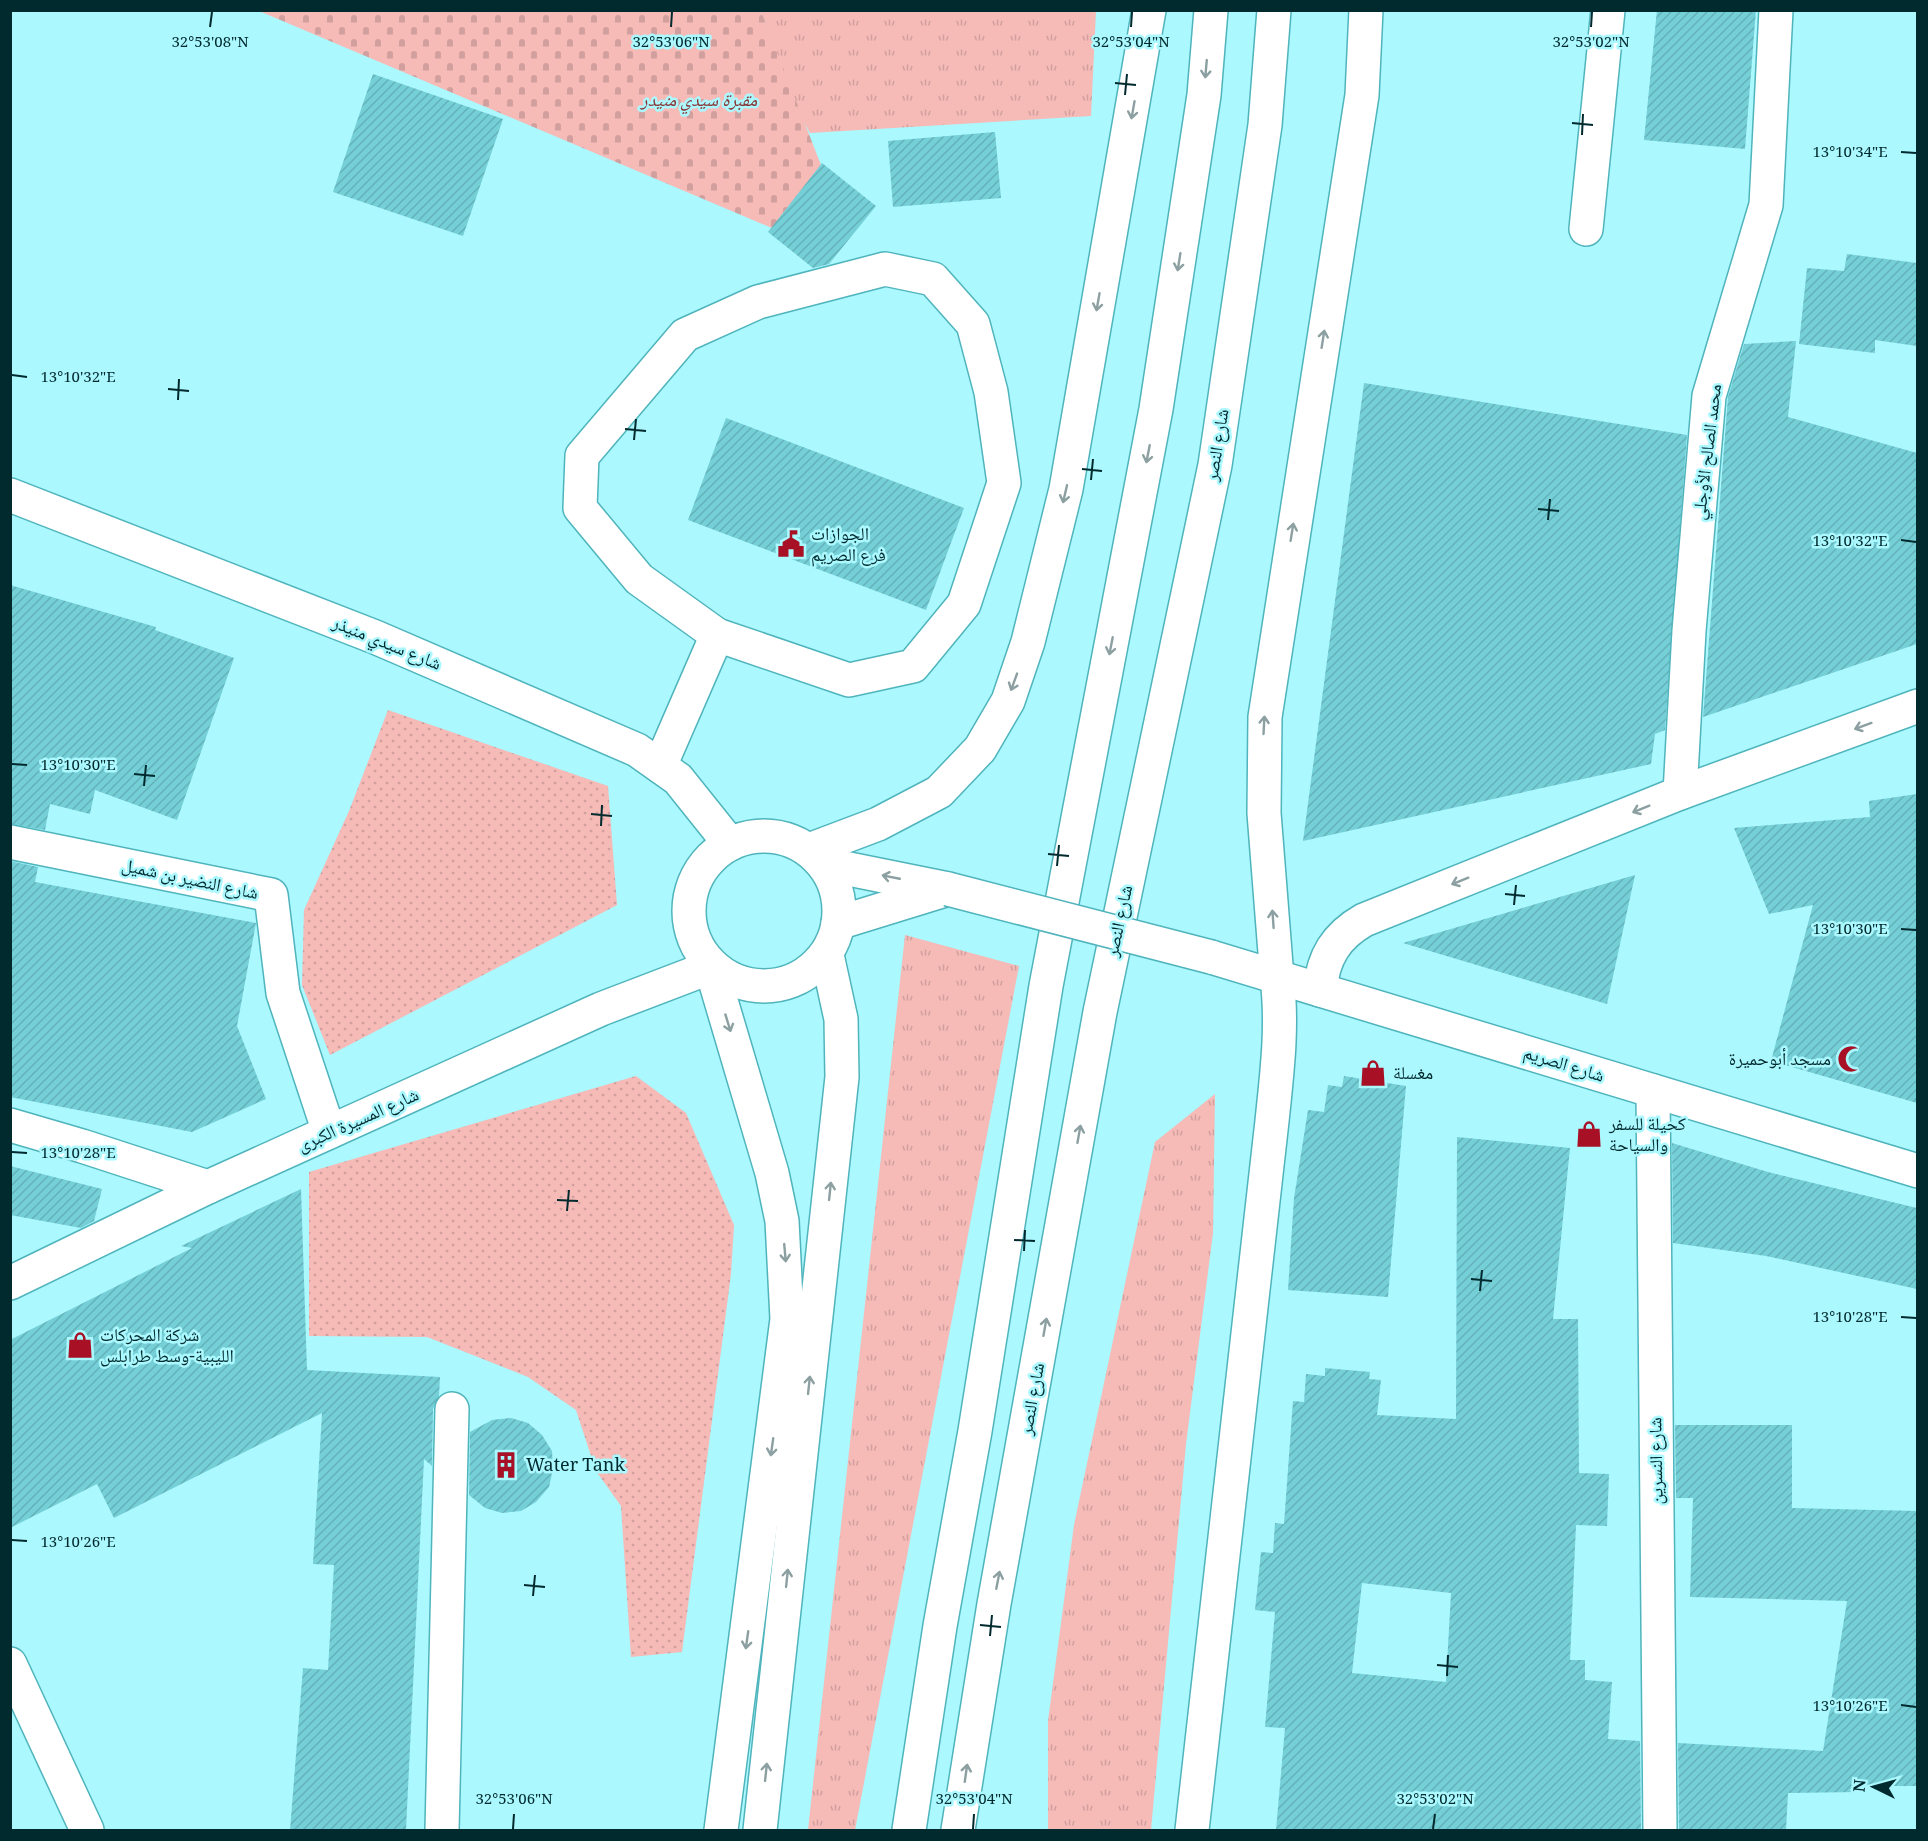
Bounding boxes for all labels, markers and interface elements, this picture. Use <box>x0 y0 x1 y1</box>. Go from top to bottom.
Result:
text: 32°53'08"N <box>171 31 249 57</box>
text: 32°53'06"N <box>632 31 710 57</box>
text: 32°53'04"N <box>1092 31 1170 57</box>
text: 32°53'02"N <box>1552 31 1630 57</box>
one-way arrow <box>1200 58 1211 78</box>
park label: مقبرة سيدي منيدر <box>639 87 758 117</box>
one-way arrow <box>1127 99 1138 119</box>
text: 13°10'34"E <box>1812 141 1888 167</box>
one-way arrow <box>1173 251 1184 271</box>
one-way arrow <box>1092 291 1103 311</box>
one-way arrow <box>1318 330 1329 349</box>
text: 13°10'32"E <box>40 366 116 392</box>
street label: محمد الصالح الأوجلي <box>1686 383 1732 522</box>
street label: شارع النصر <box>1198 407 1239 485</box>
one-way arrow <box>1142 444 1153 464</box>
one-way arrow <box>1058 484 1070 503</box>
place label: الجوازات فرع الصريم <box>811 521 886 572</box>
one-way arrow <box>1287 522 1298 542</box>
public building icon: الجوازات فرع الصريم <box>776 529 806 559</box>
text: 13°10'32"E <box>1812 530 1888 556</box>
street label: شارع سيدي منيذر <box>326 609 445 680</box>
one-way arrow <box>1105 635 1116 655</box>
one-way arrow <box>1008 672 1019 691</box>
one-way arrow <box>1259 715 1270 735</box>
one-way arrow <box>1854 721 1872 732</box>
text: 13°10'30"E <box>40 754 116 780</box>
one-way arrow <box>1632 804 1650 815</box>
street label: شارع النضير بن شميل <box>118 852 261 910</box>
one-way arrow <box>881 871 901 882</box>
one-way arrow <box>1451 877 1469 888</box>
street label: شارع النصر <box>1099 883 1143 961</box>
one-way arrow <box>1267 910 1278 930</box>
text: 13°10'30"E <box>1812 918 1888 944</box>
one-way arrow <box>723 1013 734 1032</box>
street label: شارع الصريم <box>1519 1039 1608 1092</box>
mosque icon: مسجد أبوحميرة <box>1836 1044 1866 1074</box>
place label: مسجد أبوحميرة <box>1729 1046 1831 1076</box>
shop icon: مغسلة <box>1358 1058 1388 1088</box>
place label: مغسلة <box>1393 1060 1433 1090</box>
street label: شارع المسيرة الكبرى <box>293 1082 425 1162</box>
place label: كحيلة للسفر والسياحة <box>1608 1111 1686 1162</box>
shop icon: كحيلة للسفر والسياحة <box>1574 1119 1604 1149</box>
one-way arrow <box>1074 1125 1085 1145</box>
text: 13°10'28"E <box>40 1142 116 1168</box>
one-way arrow <box>825 1181 836 1201</box>
one-way arrow <box>780 1242 791 1262</box>
text: 13°10'28"E <box>1812 1306 1888 1332</box>
one-way arrow <box>1040 1317 1051 1337</box>
place label: شركة المحركات الليبية-وسط طرابلس <box>100 1322 234 1373</box>
shop icon: شركة المحركات الليبية-وسط طرابلس <box>65 1330 95 1360</box>
street label: شارع النصر <box>1013 1361 1055 1439</box>
one-way arrow <box>803 1375 814 1395</box>
street label: شارع النسرين <box>1642 1417 1674 1505</box>
one-way arrow <box>767 1436 778 1456</box>
building icon: Water Tank <box>491 1450 521 1480</box>
place label: Water Tank <box>526 1452 625 1482</box>
text: 13°10'26"E <box>40 1531 116 1557</box>
one-way arrow <box>782 1569 793 1589</box>
one-way arrow <box>993 1571 1004 1591</box>
one-way arrow <box>741 1630 752 1649</box>
text: 13°10'26"E <box>1812 1695 1888 1721</box>
north arrow <box>1844 1757 1904 1817</box>
one-way arrow <box>761 1763 772 1783</box>
one-way arrow <box>961 1763 972 1783</box>
text: N <box>1848 1778 1876 1793</box>
text: 32°53'06"N <box>475 1788 553 1814</box>
text: 32°53'04"N <box>935 1788 1013 1814</box>
text: 32°53'02"N <box>1396 1788 1474 1814</box>

